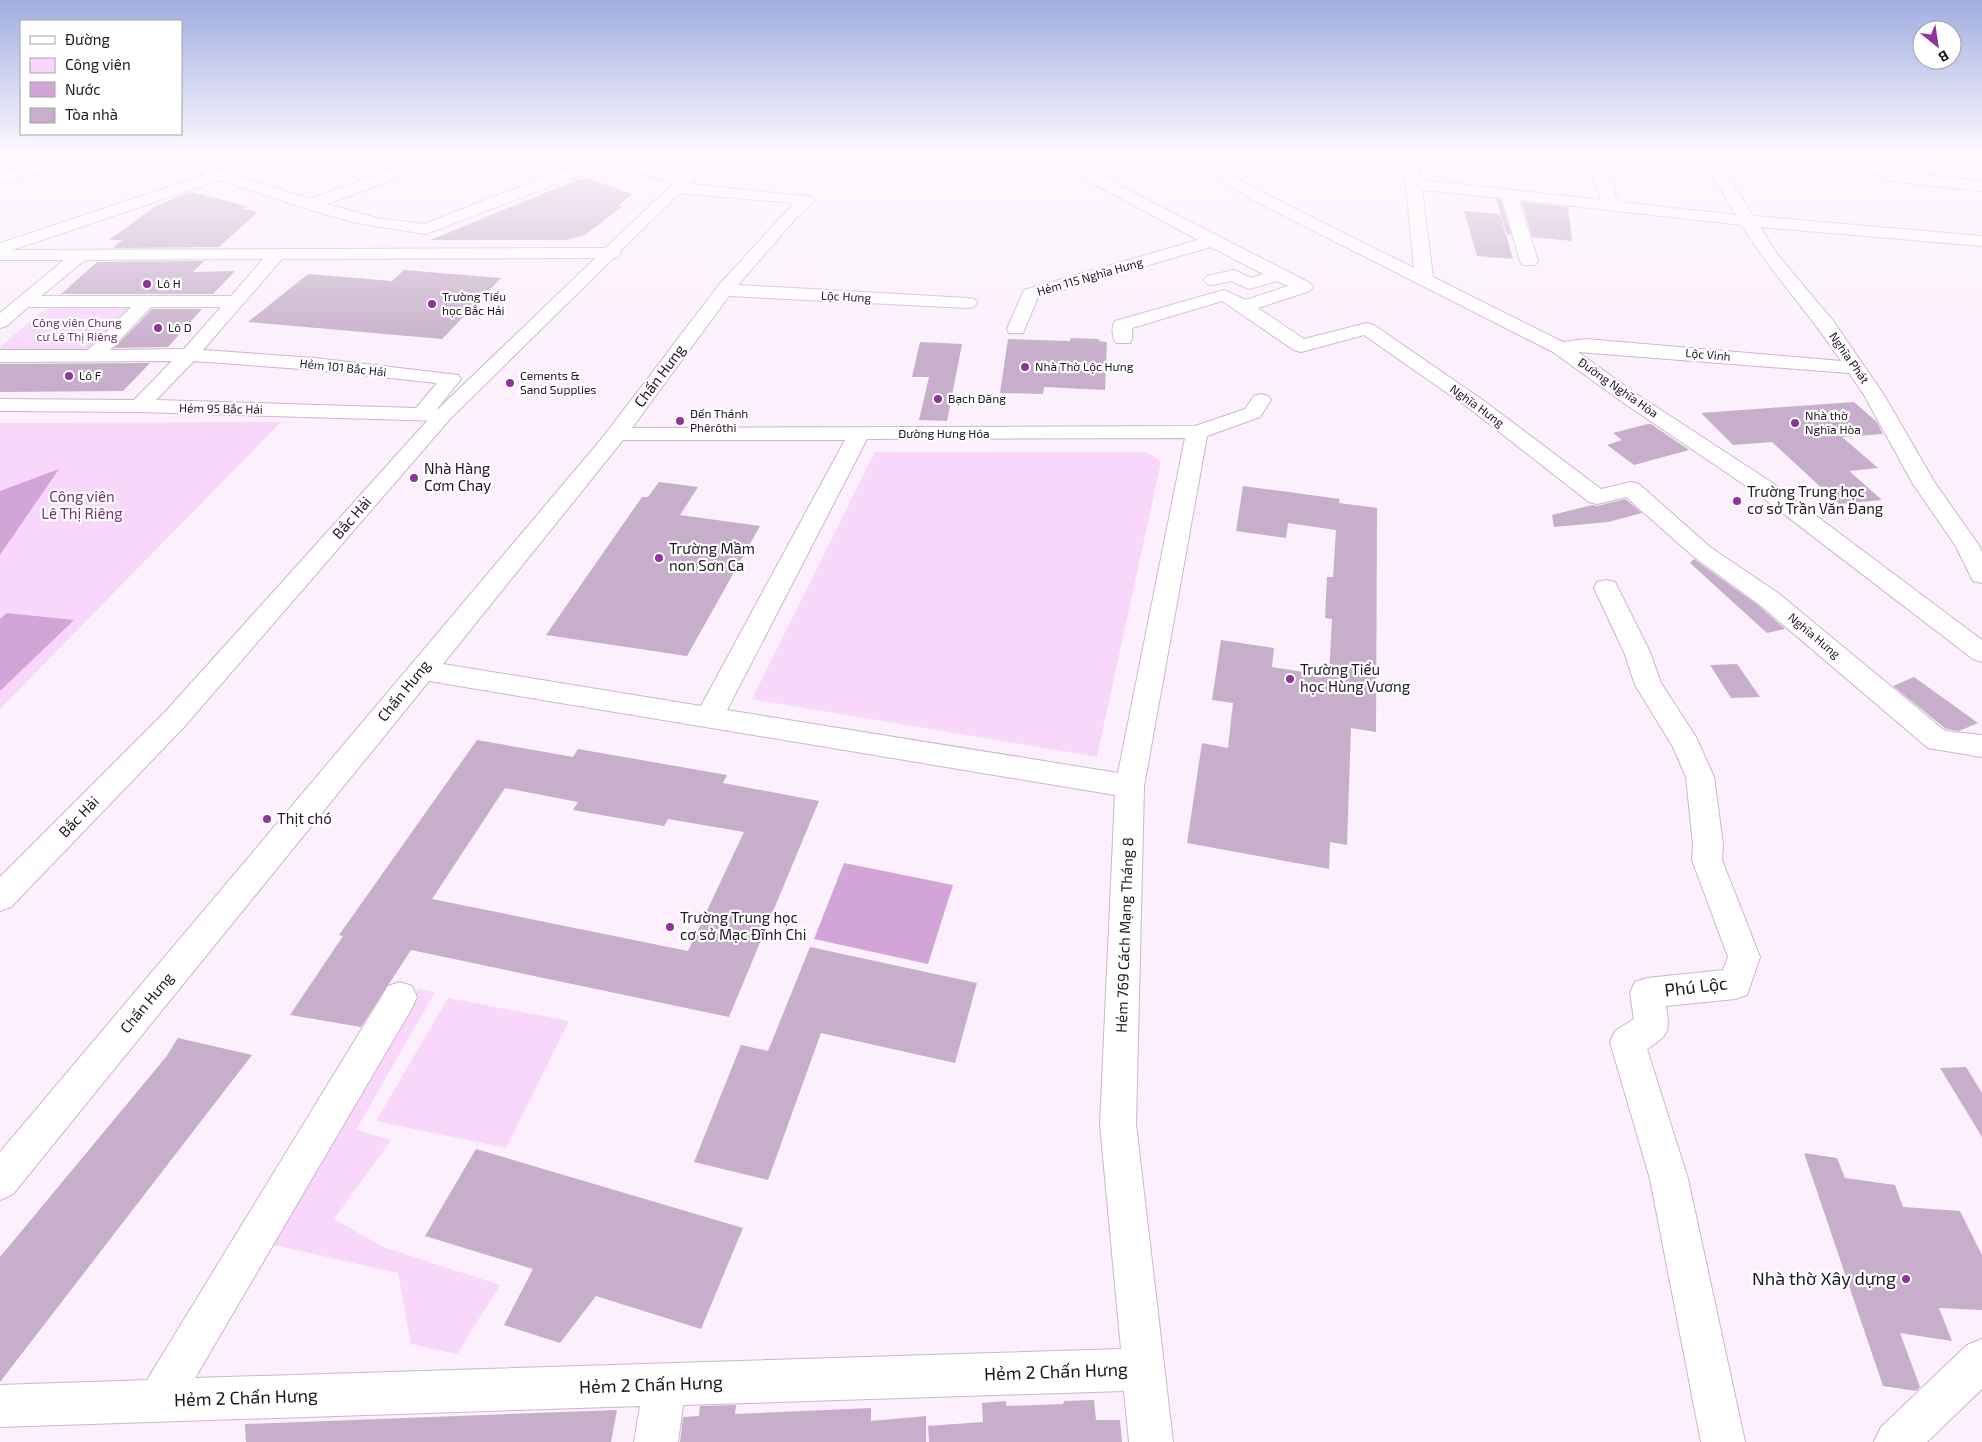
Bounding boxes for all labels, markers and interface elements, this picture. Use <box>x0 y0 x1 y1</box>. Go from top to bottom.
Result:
legend <box>20 20 182 135</box>
north arrow <box>1912 20 1962 70</box>
text: Đường <box>65 30 110 48</box>
text: B <box>1936 47 1952 66</box>
text: Công viên <box>65 55 131 73</box>
text: Nước <box>65 80 101 98</box>
text: Tòa nhà <box>65 105 118 123</box>
street label: Hẻm 115 Nghĩa Hưng <box>1035 254 1145 298</box>
place label: Lô H <box>157 276 181 290</box>
marker: Lô H <box>141 278 153 290</box>
street label: Lộc Hưng <box>820 288 872 305</box>
place label: Trường Tiểu học Bắc Hải <box>442 289 506 318</box>
marker: Trường Tiểu học Bắc Hải <box>426 298 438 310</box>
park label: Công viên Chung cư Lê Thị Riêng <box>32 315 122 344</box>
place label: Lô D <box>168 320 192 334</box>
marker: Lô D <box>152 322 164 334</box>
street label: Nghĩa Phát <box>1827 329 1873 386</box>
street label: Chấn Hưng <box>630 340 689 410</box>
street label: Lộc Vinh <box>1685 345 1731 364</box>
street label: Đường Nghĩa Hòa <box>1576 354 1661 420</box>
street label: Hẻm 101 Bắc Hải <box>299 355 387 379</box>
place label: Nhà Thờ Lộc Hưng <box>1035 359 1134 374</box>
marker: Nhà Thờ Lộc Hưng <box>1019 361 1031 373</box>
place label: Lô F <box>79 368 102 382</box>
place label: Cements & Sand Supplies <box>520 368 596 396</box>
marker: Lô F <box>63 370 75 382</box>
marker: Cements & Sand Supplies <box>504 377 516 389</box>
street label: Nghĩa Hưng <box>1448 381 1508 430</box>
place label: Bạch Đăng <box>948 391 1006 406</box>
marker: Bạch Đăng <box>932 393 944 405</box>
street label: Hẻm 95 Bắc Hải <box>179 400 263 416</box>
place label: Đến Thánh Phêrôthi <box>690 406 748 434</box>
place label: Nhà thờ Nghĩa Hòa <box>1805 408 1861 436</box>
marker: Đến Thánh Phêrôthi <box>674 415 686 427</box>
marker: Nhà thờ Nghĩa Hòa <box>1789 417 1801 429</box>
street label: Đường Hưng Hóa <box>898 426 990 440</box>
place label: Nhà Hàng Cơm Chay <box>424 459 491 494</box>
marker: Nhà Hàng Cơm Chay <box>408 472 420 484</box>
place label: Trường Trung học cơ sở Trần Văn Đang <box>1747 482 1884 517</box>
park label: Công viên Lê Thị Riêng <box>41 487 123 522</box>
street label: Bắc Hải <box>328 492 375 542</box>
marker: Trường Trung học cơ sở Trần Văn Đang <box>1731 495 1743 507</box>
place label: Trường Mầm non Sơn Ca <box>669 539 755 574</box>
marker: Trường Mầm non Sơn Ca <box>653 552 665 564</box>
street label: Nghĩa Hưng <box>1786 610 1844 661</box>
street label: Chấn Hưng <box>373 656 434 725</box>
place label: Trường Tiểu học Hùng Vương <box>1300 660 1411 695</box>
marker: Trường Tiểu học Hùng Vương <box>1284 673 1296 685</box>
street label: Bắc Hải <box>54 792 102 841</box>
place label: Thịt chó <box>277 809 332 827</box>
marker: Thịt chó <box>261 813 273 825</box>
street label: Hẻm 769 Cách Mạng Tháng 8 <box>1112 837 1136 1033</box>
place label: Trường Trung học cơ sở Mạc Đĩnh Chi <box>680 908 807 943</box>
marker: Trường Trung học cơ sở Mạc Đĩnh Chi <box>664 921 676 933</box>
street label: Chấn Hưng <box>116 968 177 1036</box>
street label: Phú Lộc <box>1663 971 1729 1001</box>
place label: Nhà thờ Xây dựng <box>1752 1267 1896 1289</box>
marker: Nhà thờ Xây dựng <box>1900 1273 1912 1285</box>
street label: Hẻm 2 Chấn Hưng <box>984 1357 1128 1385</box>
street label: Hẻm 2 Chấn Hưng <box>579 1370 723 1398</box>
street label: Hẻm 2 Chấn Hưng <box>174 1383 318 1411</box>

